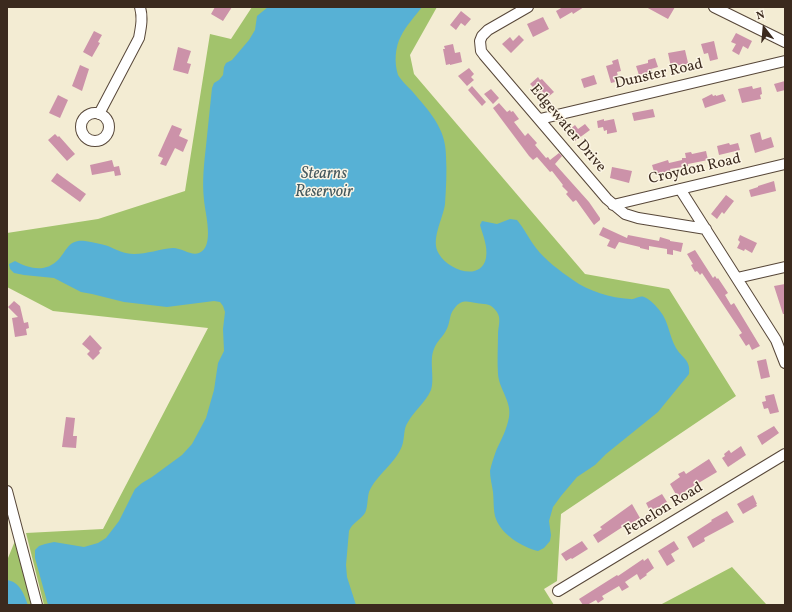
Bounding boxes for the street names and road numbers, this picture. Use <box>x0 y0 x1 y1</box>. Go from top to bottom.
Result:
street label: Dunster Road <box>613 56 705 94</box>
street label: Edgewater Drive <box>525 81 609 177</box>
street label: Croydon Road <box>647 151 743 189</box>
street label: Fenelon Road <box>621 479 707 541</box>

